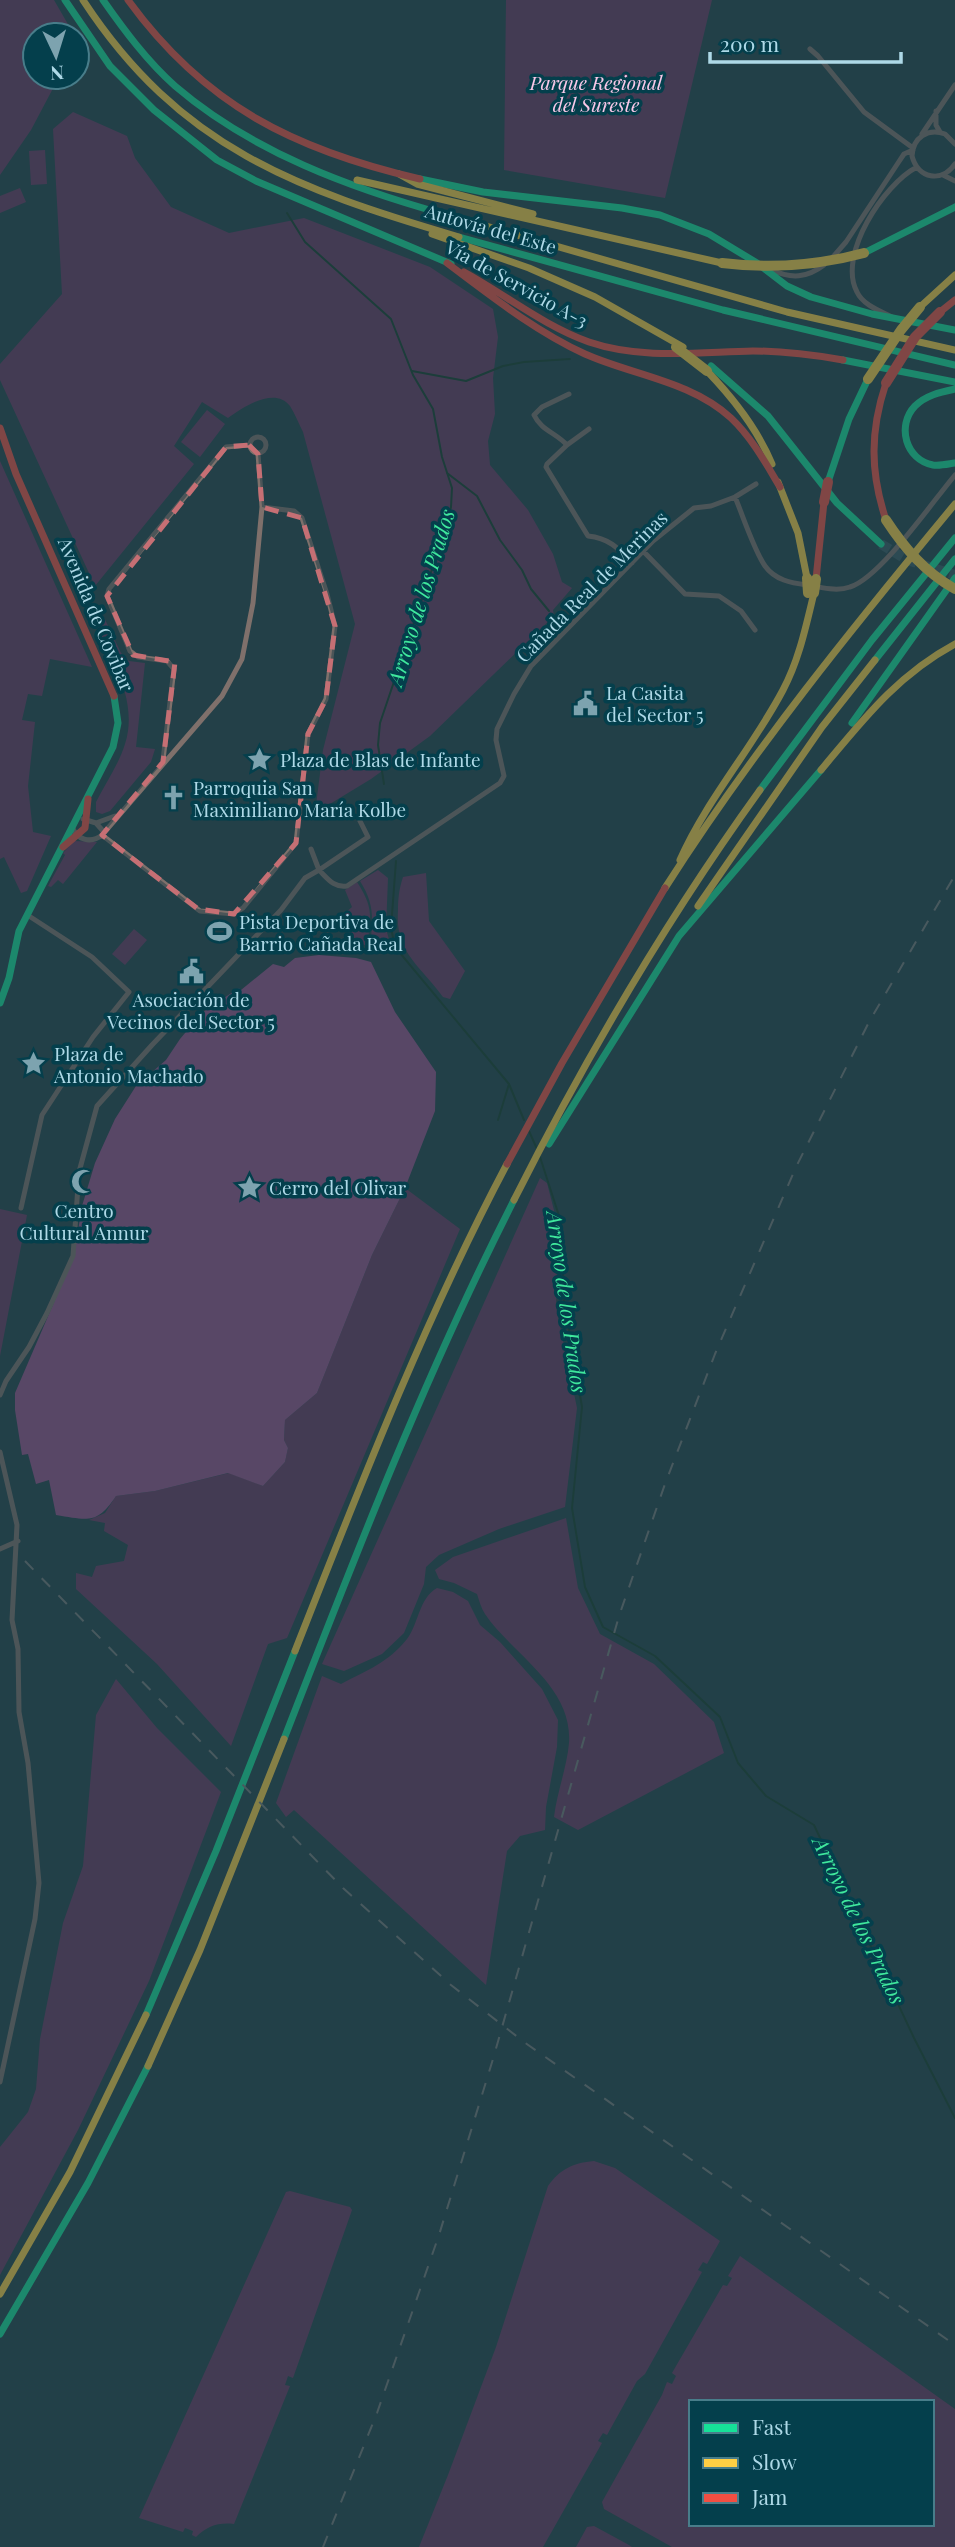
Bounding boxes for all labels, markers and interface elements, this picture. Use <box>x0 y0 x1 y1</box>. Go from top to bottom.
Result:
north arrow <box>21 21 91 91</box>
scale bar <box>710 21 901 65</box>
text: 200 m <box>720 29 779 57</box>
text: N <box>49 61 65 87</box>
park label: Parque Regional del Sureste <box>529 69 663 117</box>
street label: Autovía del Este <box>421 197 560 259</box>
street label: Vía de Servicio A-3 <box>440 233 593 333</box>
water label: Arroyo de los Prados <box>379 505 460 691</box>
street label: Cañada Real de Merinas <box>510 505 672 667</box>
street label: Avenida de Covibar <box>52 532 141 695</box>
place label: La Casita del Sector 5 <box>606 679 704 727</box>
public building icon: La Casita del Sector 5 <box>572 689 600 717</box>
place icon: Plaza de Blas de Infante <box>246 745 274 773</box>
place label: Plaza de Blas de Infante <box>280 746 481 772</box>
place label: Parroquia San Maximiliano María Kolbe <box>193 774 406 822</box>
church icon: Parroquia San Maximiliano María Kolbe <box>159 784 187 812</box>
place label: Pista Deportiva de Barrio Cañada Real <box>239 908 404 956</box>
sports icon: Pista Deportiva de Barrio Cañada Real <box>205 918 233 946</box>
public building icon: Asociación de Vecinos del Sector 5 <box>177 957 205 985</box>
place label: Asociación de Vecinos del Sector 5 <box>106 986 275 1034</box>
place label: Plaza de Antonio Machado <box>53 1040 204 1088</box>
place icon: Plaza de Antonio Machado <box>20 1050 48 1078</box>
mosque icon: Centro Cultural Annur <box>70 1168 98 1196</box>
place icon: Cerro del Olivar <box>235 1173 263 1201</box>
place label: Cerro del Olivar <box>269 1174 407 1200</box>
place label: Centro Cultural Annur <box>20 1197 149 1245</box>
water label: Arroyo de los Prados <box>541 1207 595 1395</box>
water label: Arroyo de los Prados <box>806 1830 913 2008</box>
legend <box>689 2400 934 2526</box>
text: Fast <box>752 2412 791 2440</box>
text: Slow <box>752 2447 797 2475</box>
text: Jam <box>751 2482 788 2510</box>

